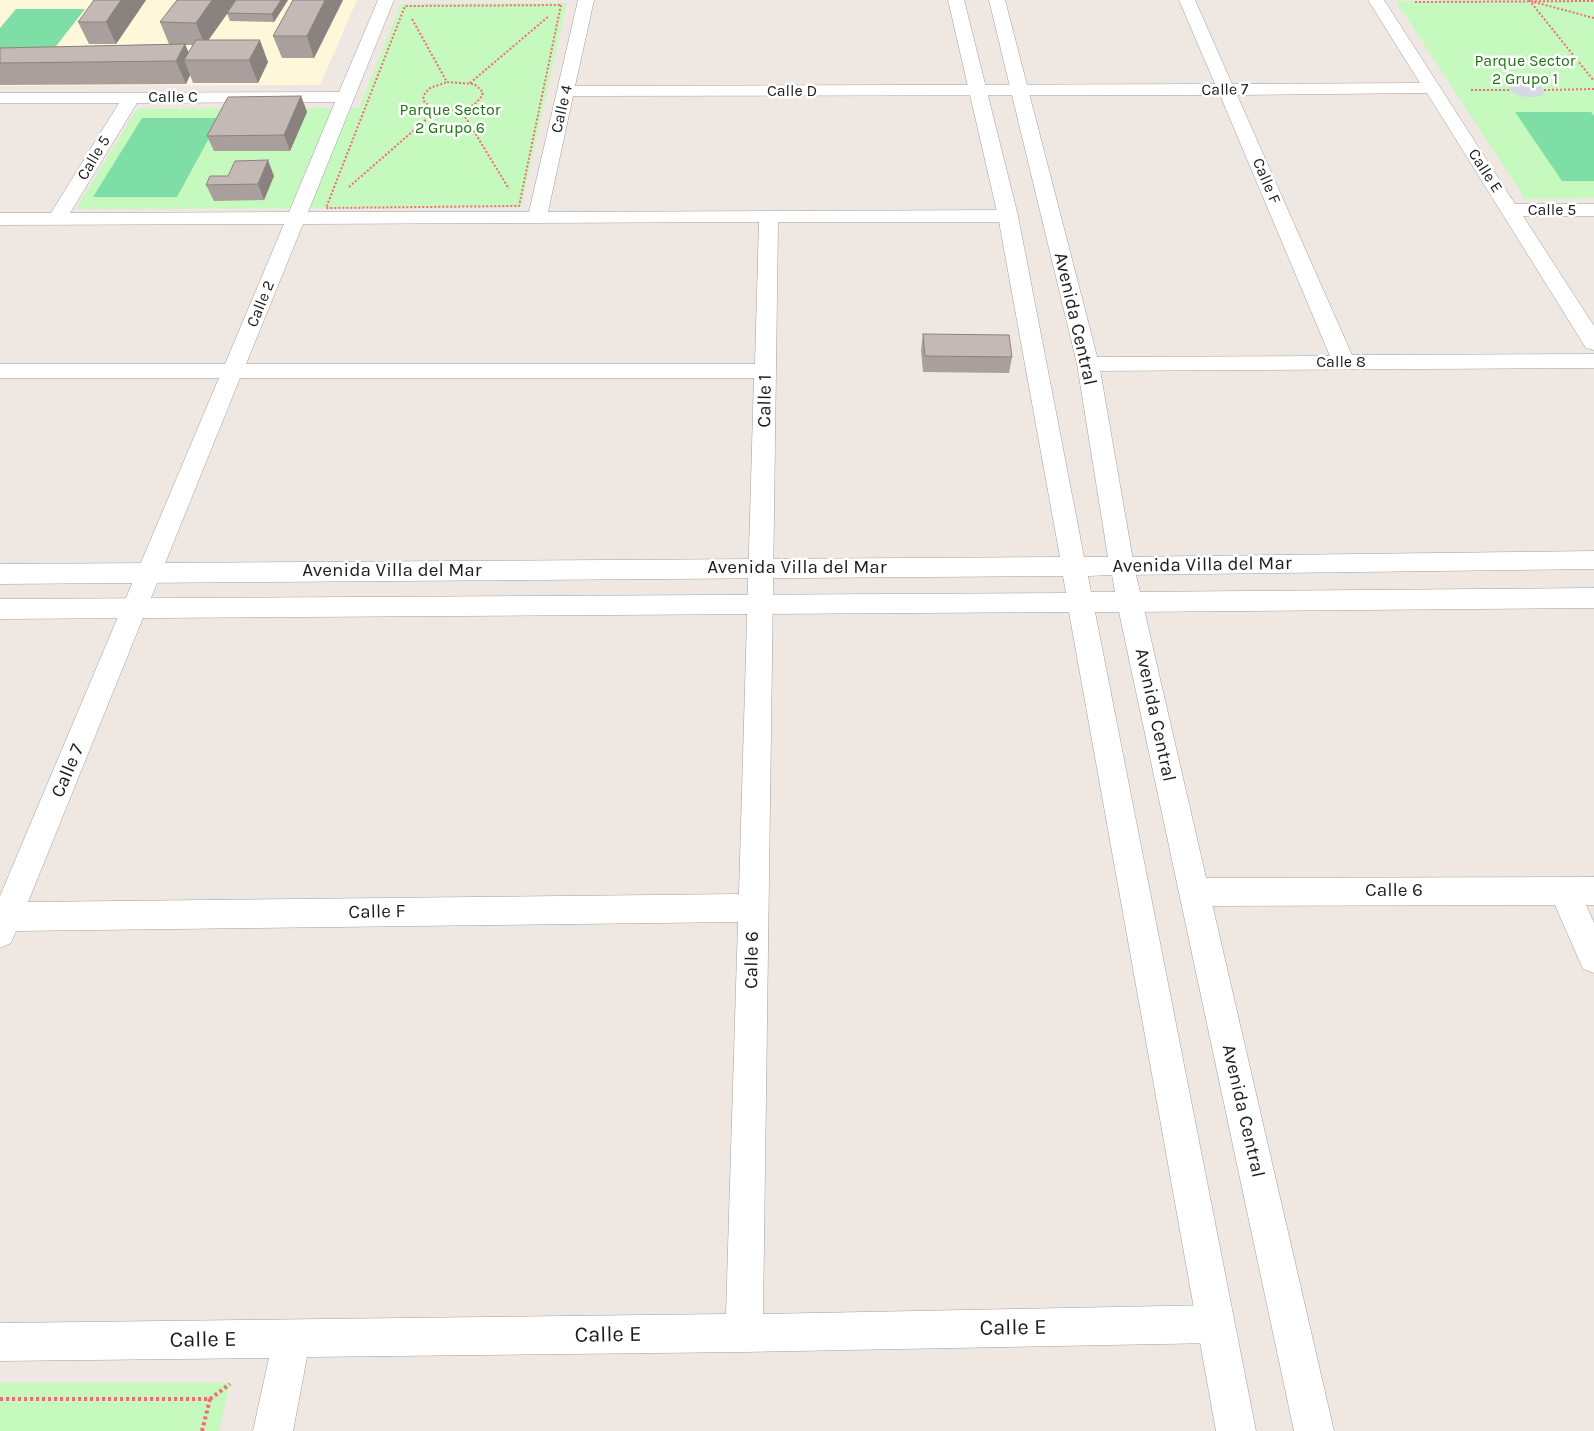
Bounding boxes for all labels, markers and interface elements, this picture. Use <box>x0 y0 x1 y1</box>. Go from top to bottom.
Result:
park label: Parque Sector 2 Grupo 1 <box>1474 51 1576 89</box>
street label: Calle 7 <box>1201 80 1249 100</box>
street label: Calle D <box>767 81 817 101</box>
street label: Calle 4 <box>547 83 577 135</box>
street label: Calle C <box>148 87 198 107</box>
park label: Parque Sector 2 Grupo 6 <box>399 100 501 138</box>
street label: Calle 5 <box>73 132 115 184</box>
street label: Calle E <box>1464 145 1506 197</box>
street label: Calle F <box>1248 155 1284 207</box>
street label: Calle 5 <box>1528 200 1576 220</box>
street label: Avenida Central <box>1049 250 1101 388</box>
street label: Calle 2 <box>243 278 279 330</box>
street label: Calle 8 <box>1316 352 1366 372</box>
street label: Calle 1 <box>753 374 777 428</box>
street label: Avenida Villa del Mar <box>1112 552 1292 578</box>
street label: Avenida Villa del Mar <box>707 557 887 579</box>
street label: Avenida Villa del Mar <box>302 560 482 582</box>
street label: Avenida Central <box>1130 646 1180 784</box>
street label: Calle 7 <box>47 741 89 801</box>
street label: Calle 6 <box>1365 880 1423 902</box>
street label: Calle F <box>348 900 406 924</box>
street label: Calle 6 <box>740 931 764 989</box>
street label: Avenida Central <box>1217 1042 1269 1180</box>
street label: Calle E <box>979 1314 1047 1342</box>
street label: Calle E <box>574 1321 642 1349</box>
street label: Calle E <box>169 1326 237 1354</box>

